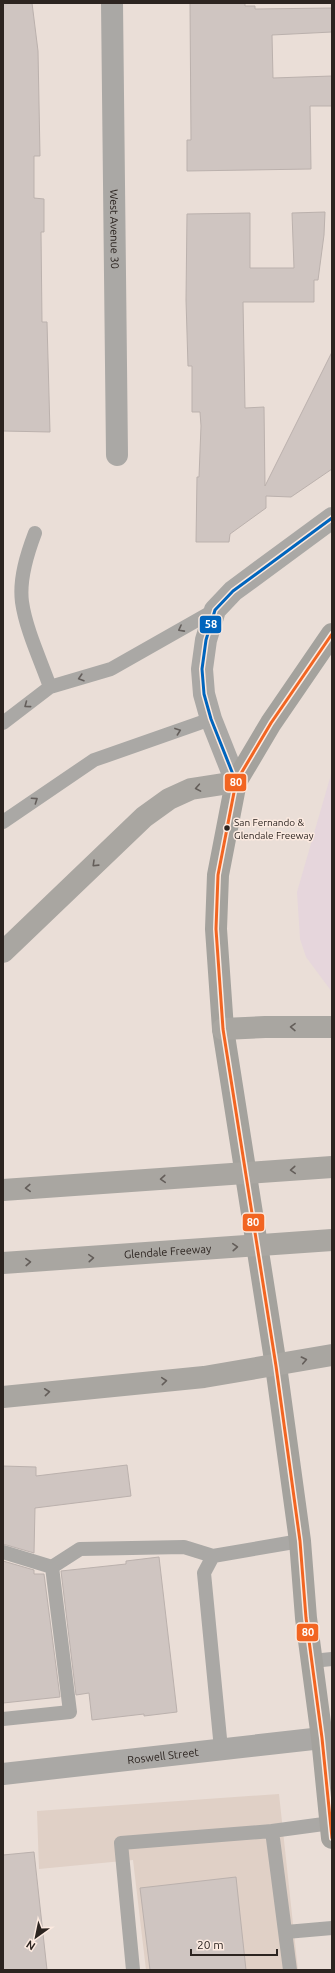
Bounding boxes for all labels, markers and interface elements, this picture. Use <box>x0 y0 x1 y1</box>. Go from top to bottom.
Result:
street label: West Avenue 30 <box>108 189 121 269</box>
line badge: 58 <box>199 615 222 634</box>
text: 58 <box>205 618 217 630</box>
one-way arrow <box>178 624 185 632</box>
one-way arrow <box>77 673 84 682</box>
one-way arrow <box>24 701 31 708</box>
one-way arrow <box>175 728 182 736</box>
line badge: 80 <box>224 773 247 792</box>
text: 80 <box>230 776 242 788</box>
one-way arrow <box>194 783 201 792</box>
one-way arrow <box>31 797 38 805</box>
place label: San Fernando & Glendale Freeway <box>234 817 314 841</box>
marker: San Fernando & Glendale Freeway <box>222 823 232 833</box>
one-way arrow <box>92 859 100 867</box>
one-way arrow <box>290 1023 296 1031</box>
one-way arrow <box>290 1165 296 1174</box>
one-way arrow <box>160 1175 166 1184</box>
one-way arrow <box>25 1184 32 1193</box>
line badge: 80 <box>242 1213 265 1232</box>
text: 80 <box>247 1216 259 1228</box>
street label: Glendale Freeway <box>123 1242 212 1261</box>
one-way arrow <box>232 1243 238 1252</box>
one-way arrow <box>88 1253 94 1262</box>
one-way arrow <box>25 1258 31 1266</box>
one-way arrow <box>301 1357 307 1365</box>
one-way arrow <box>161 1376 167 1385</box>
one-way arrow <box>44 1388 50 1397</box>
line badge: 80 <box>296 1623 319 1642</box>
text: 80 <box>302 1626 314 1638</box>
street label: Roswell Street <box>127 1746 200 1766</box>
north arrow <box>16 1917 56 1957</box>
scale bar <box>191 1931 277 1957</box>
text: N <box>24 1938 37 1953</box>
text: 20 m <box>197 1938 224 1951</box>

